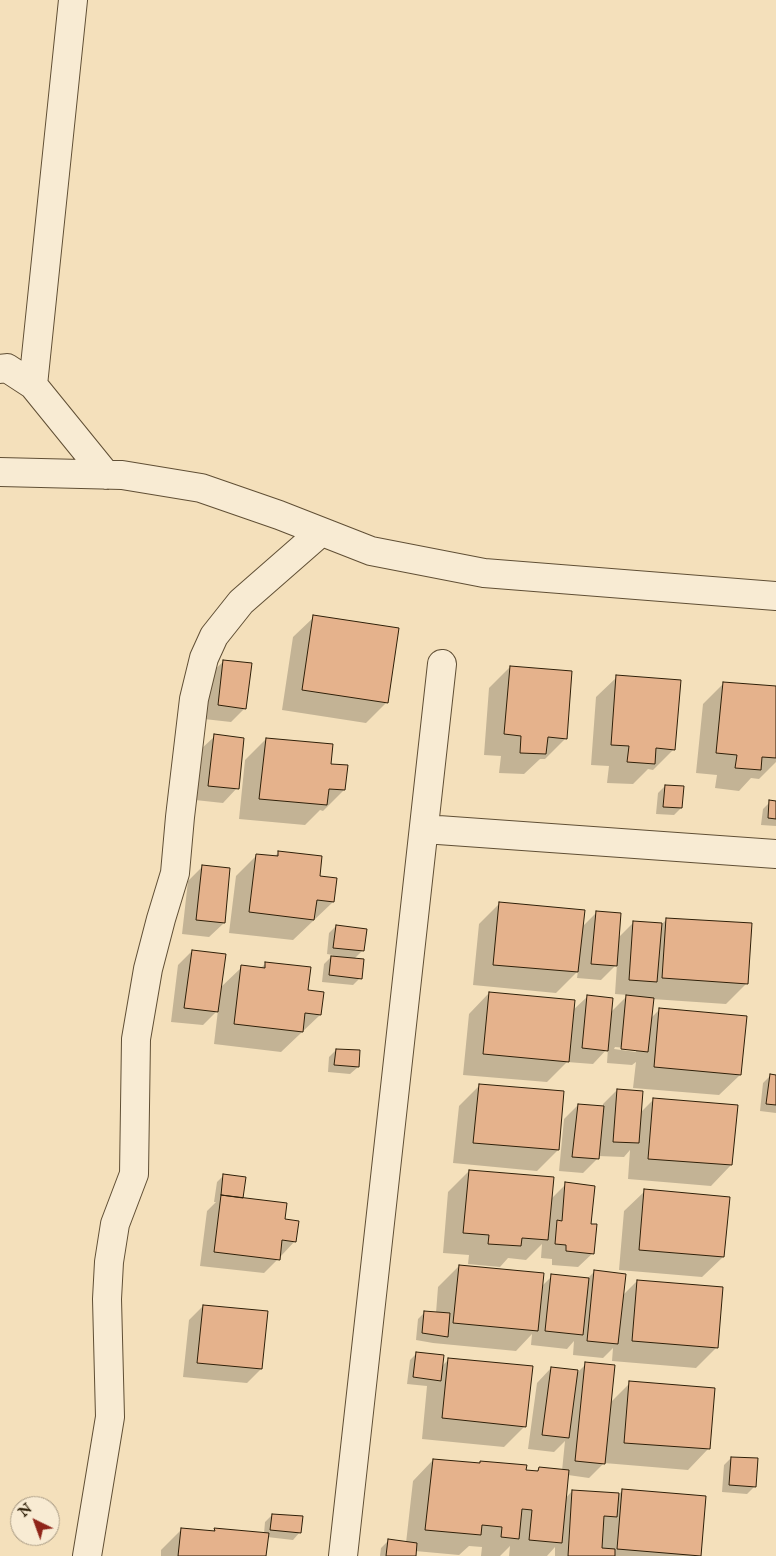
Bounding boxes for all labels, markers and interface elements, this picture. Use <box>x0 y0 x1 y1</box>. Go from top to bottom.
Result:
north arrow <box>10 1496 60 1546</box>
text: N <box>15 1500 36 1521</box>

